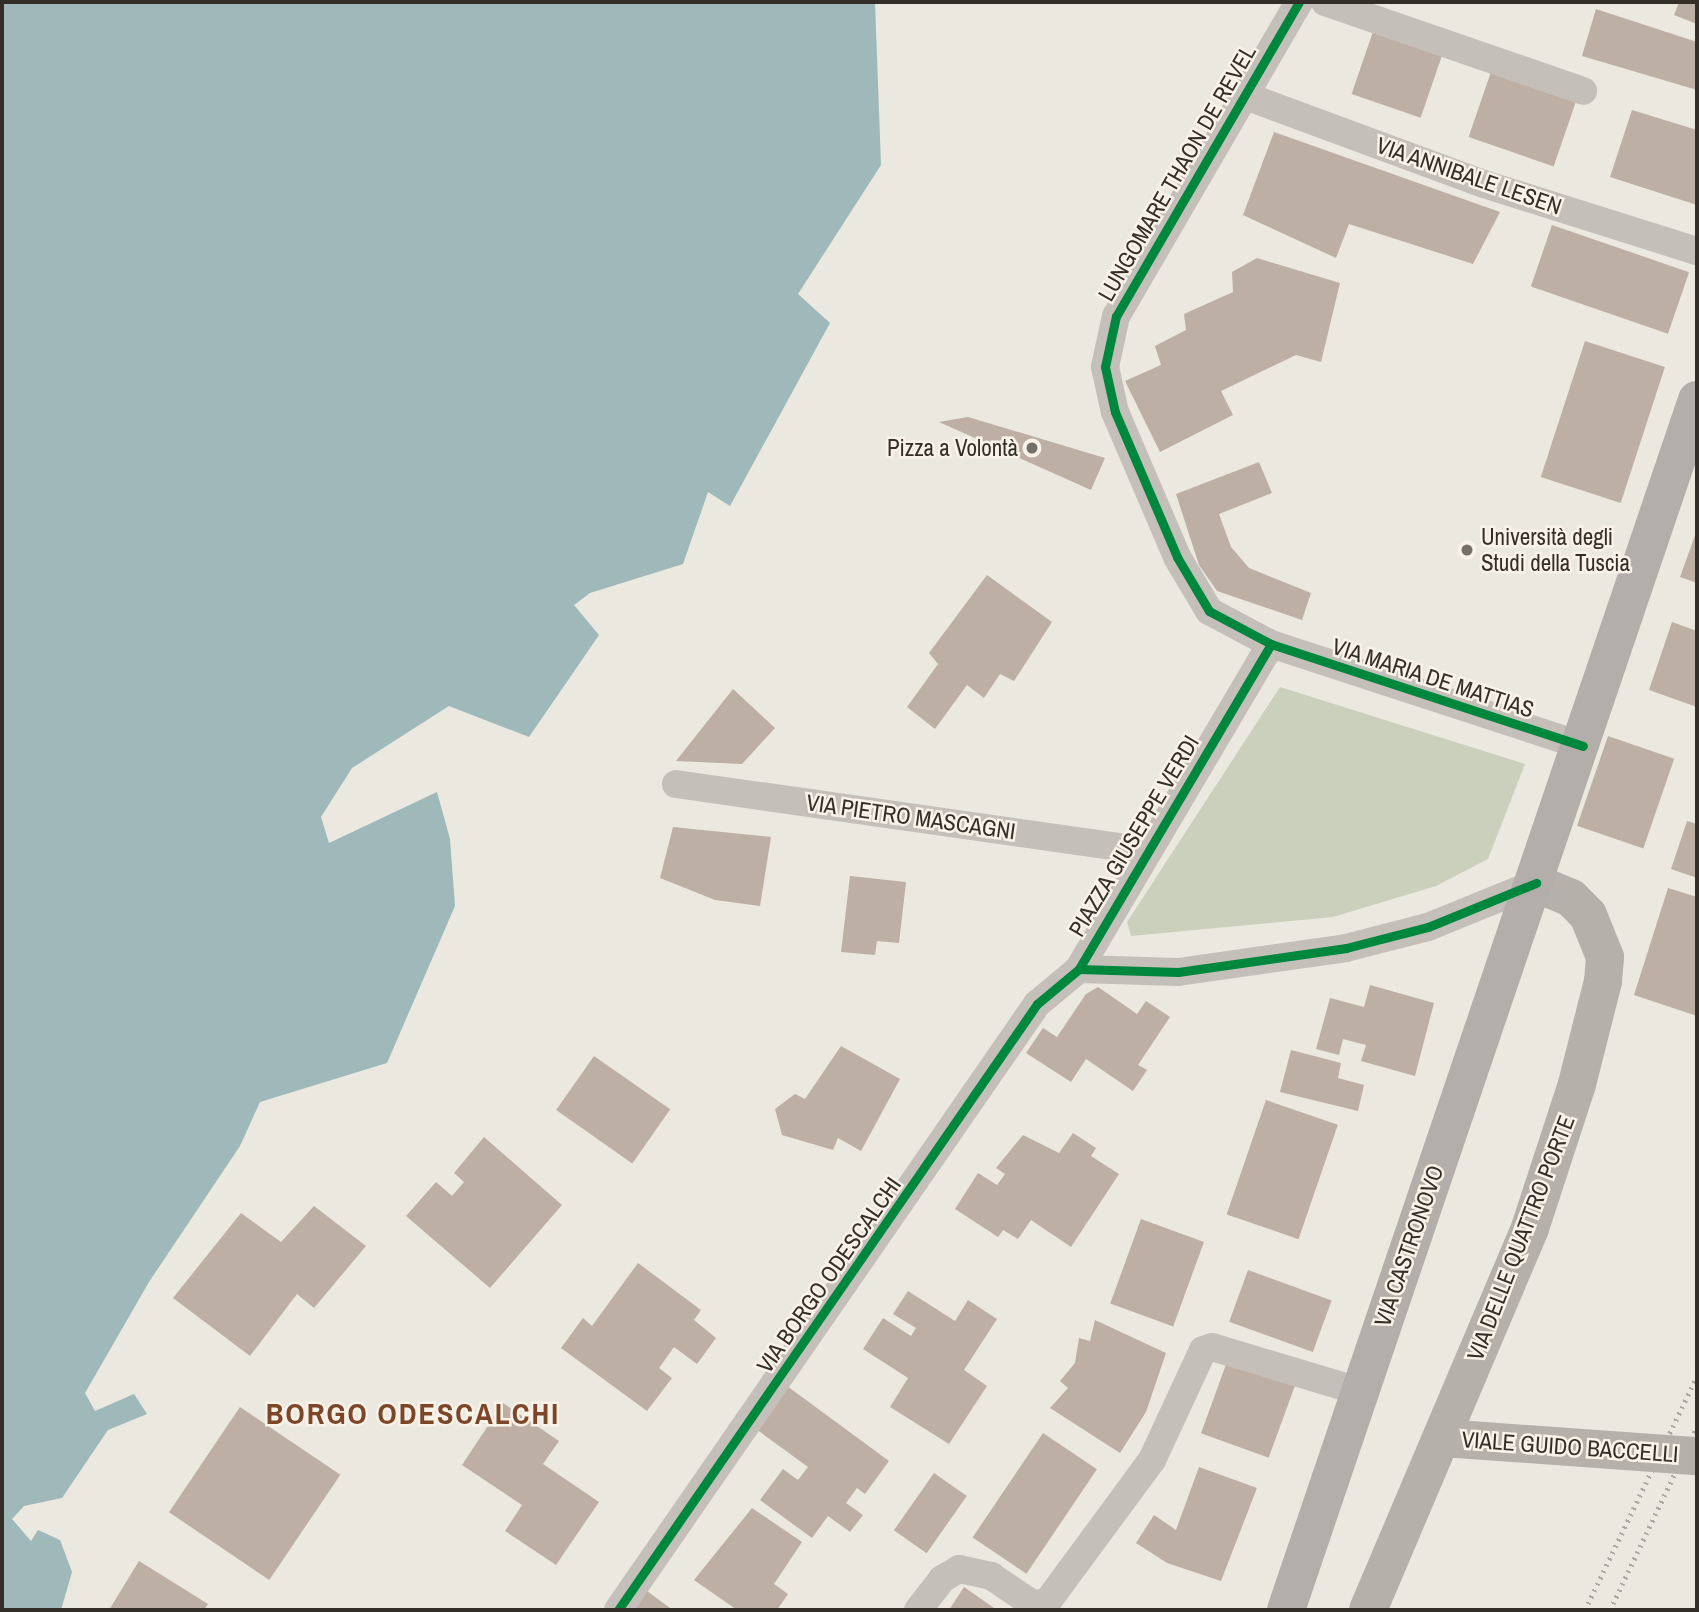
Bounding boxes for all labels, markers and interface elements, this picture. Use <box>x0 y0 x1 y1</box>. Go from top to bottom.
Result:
street label: LUNGOMARE THAON DE REVEL <box>1092 40 1262 306</box>
street label: VIA ANNIBALE LESEN <box>1372 131 1566 221</box>
place label: Pizza a Volontà <box>887 434 1018 462</box>
marker: Pizza a Volontà <box>1024 440 1040 456</box>
place label: Università degli Studi della Tuscia <box>1481 523 1630 577</box>
marker: Università degli Studi della Tuscia <box>1459 542 1475 558</box>
street label: VIA MARIA DE MATTIAS <box>1328 632 1538 724</box>
street label: PIAZZA GIUSEPPE VERDI <box>1063 730 1205 942</box>
street label: VIA PIETRO MASCAGNI <box>804 789 1018 845</box>
street label: VIA DELLE QUATTRO PORTE <box>1461 1111 1581 1365</box>
street label: VIA CASTRONOVO <box>1368 1161 1450 1331</box>
street label: VIA BORGO ODESCALCHI <box>751 1171 907 1379</box>
district label: BORGO ODESCALCHI <box>268 1395 558 1431</box>
street label: VIALE GUIDO BACCELLI <box>1461 1426 1679 1468</box>

